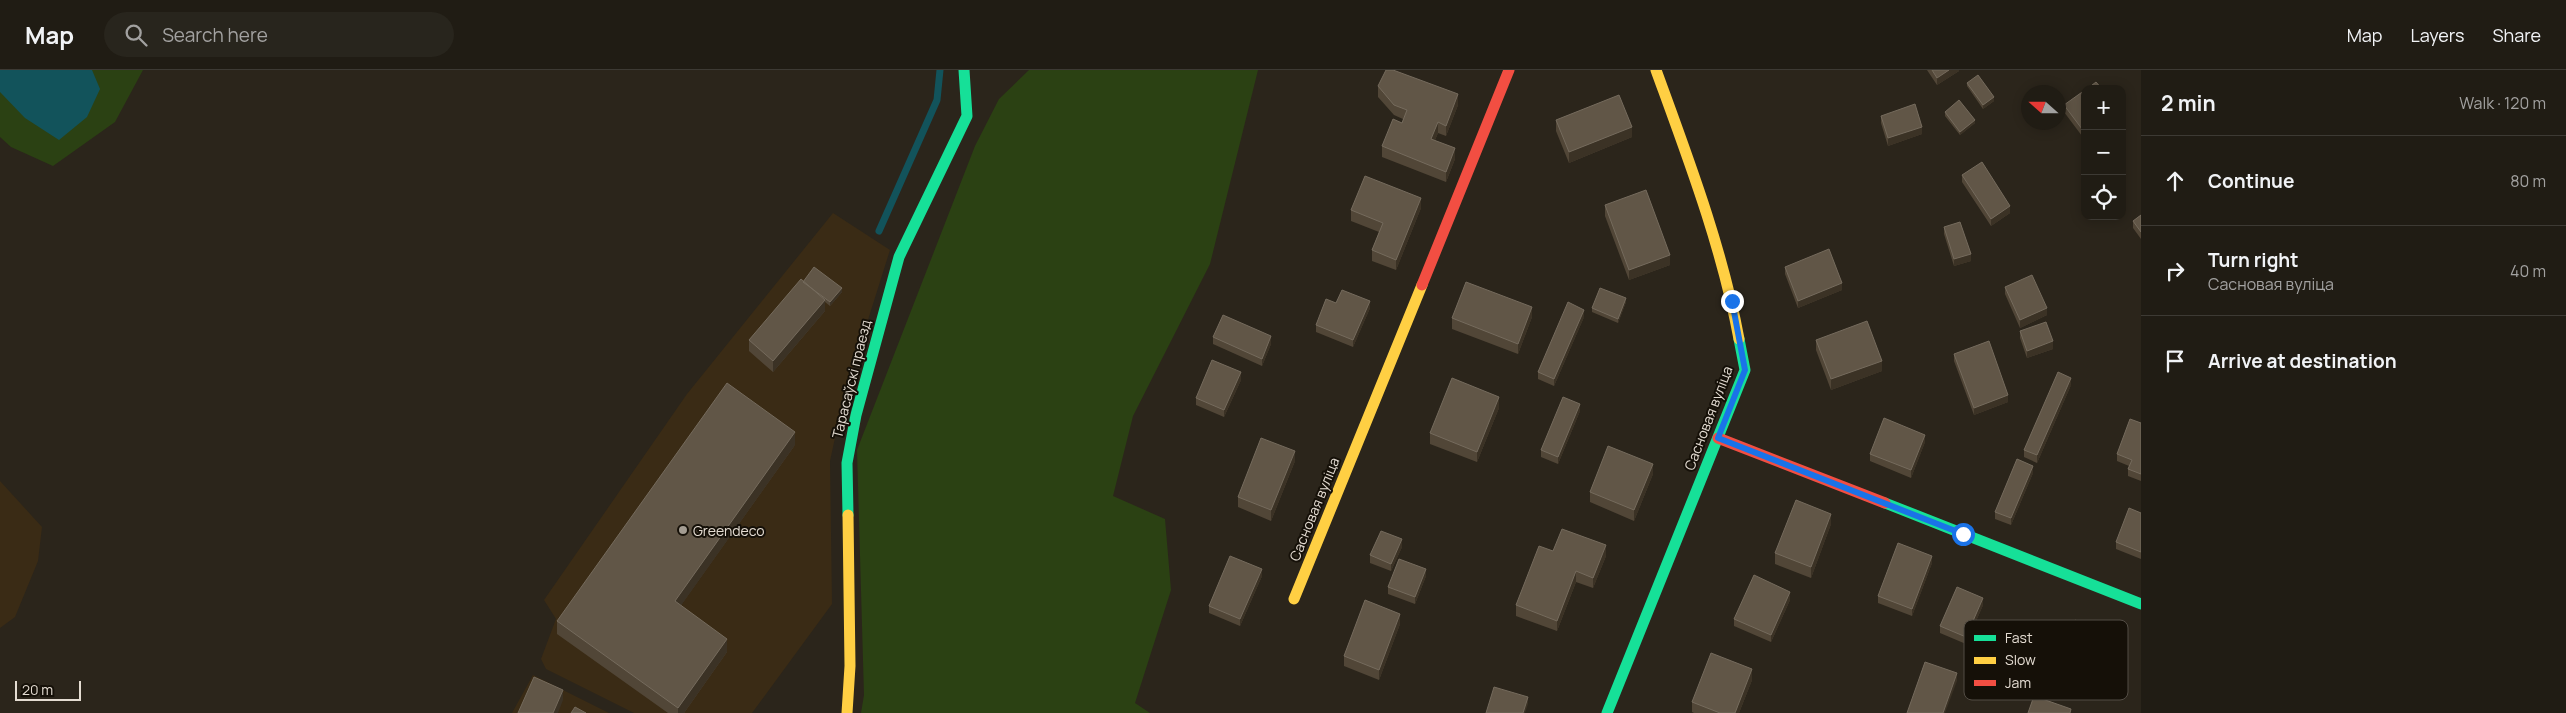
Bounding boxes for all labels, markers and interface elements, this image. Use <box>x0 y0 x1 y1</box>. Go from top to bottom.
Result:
search box <box>104 12 454 57</box>
text: Map <box>25 18 74 51</box>
icon: search <box>122 21 150 49</box>
text: Search here <box>162 22 268 48</box>
text: Map <box>2347 23 2382 47</box>
text: Layers <box>2410 23 2464 47</box>
text: Share <box>2492 23 2541 47</box>
north arrow <box>2021 85 2066 130</box>
map controls <box>2081 85 2126 220</box>
button: + <box>2081 85 2126 130</box>
text: 2 min <box>2161 89 2216 117</box>
text: Walk · 120 m <box>2459 92 2546 114</box>
button: − <box>2081 130 2126 175</box>
icon: ahead <box>2161 167 2189 195</box>
text: Continue <box>2208 168 2294 194</box>
text: 80 m <box>2510 170 2546 192</box>
button: locate <box>2081 175 2126 220</box>
text: Turn right <box>2208 247 2298 273</box>
icon: right <box>2161 257 2189 285</box>
text: 40 m <box>2510 260 2546 282</box>
text: Сасновая вуліца <box>2208 273 2334 295</box>
route end <box>1721 290 1744 313</box>
street label: Тарасаўскі праезд <box>827 318 875 440</box>
icon: arrive <box>2161 347 2189 375</box>
text: Arrive at destination <box>2208 348 2397 374</box>
street label: Сасновая вуліца <box>1679 363 1737 473</box>
street label: Сасновая вуліца <box>1285 454 1343 564</box>
place label: Greendeco <box>693 521 765 540</box>
route start <box>1952 523 1975 546</box>
marker: Greendeco <box>677 524 689 536</box>
legend <box>1964 620 2128 700</box>
text: Fast <box>2005 628 2033 647</box>
text: Slow <box>2005 650 2036 669</box>
text: Jam <box>2005 673 2031 692</box>
scale bar <box>15 678 81 701</box>
text: 20 m <box>22 680 53 699</box>

